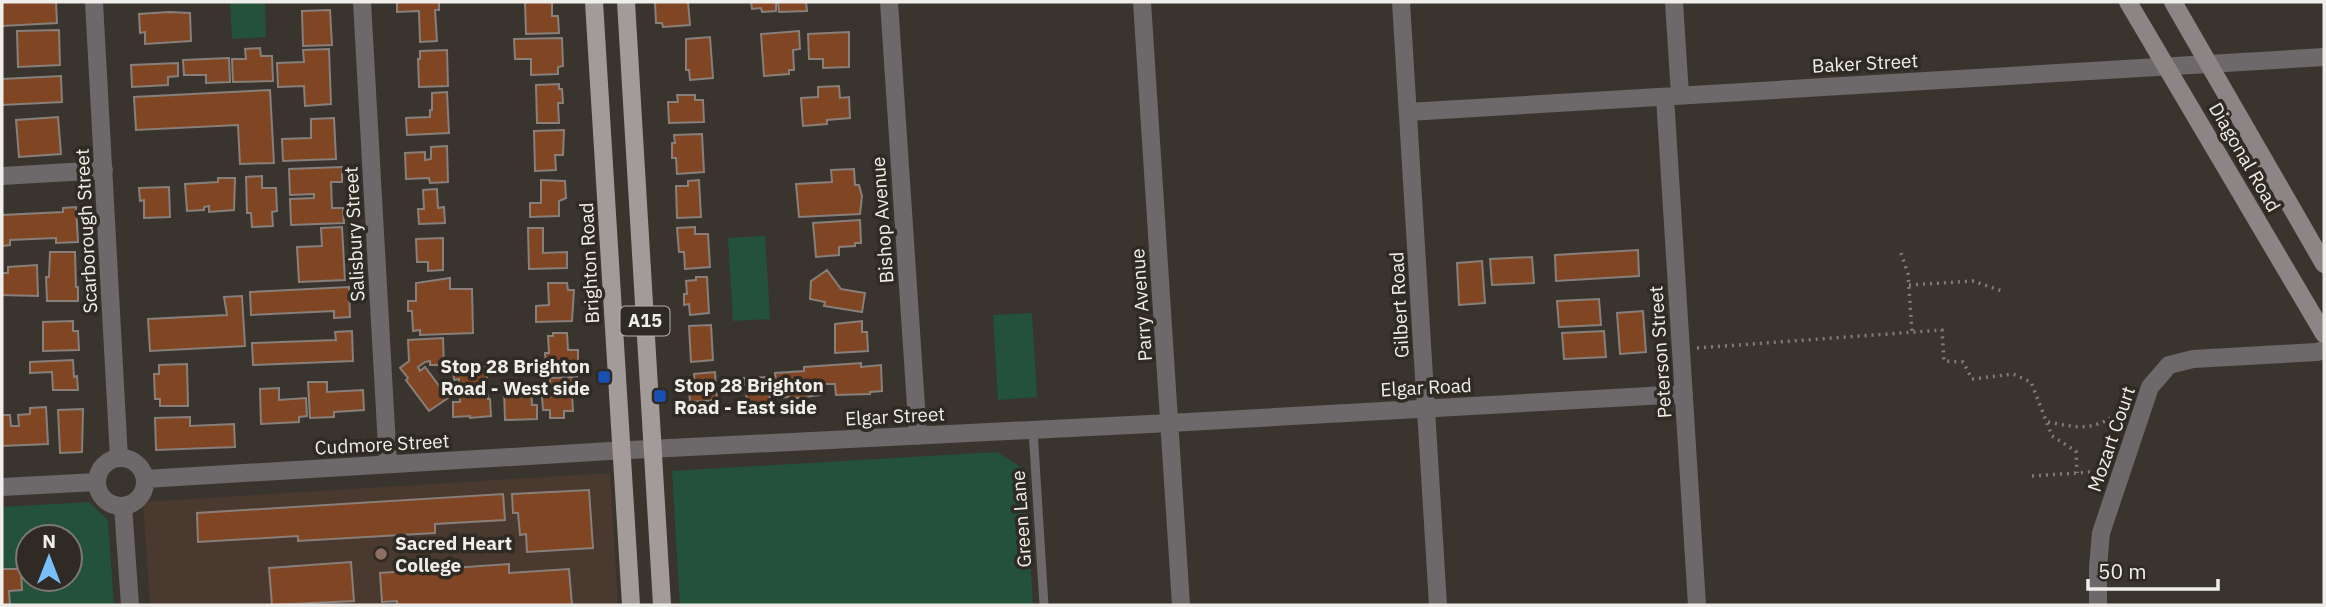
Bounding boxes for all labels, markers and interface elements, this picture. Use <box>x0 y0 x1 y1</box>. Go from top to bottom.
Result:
street label: Baker Street <box>1811 48 1919 78</box>
street label: Diagonal Road <box>2204 98 2286 216</box>
street label: Scarborough Street <box>70 148 102 314</box>
street label: Bishop Avenue <box>866 156 898 284</box>
street label: Salisbury Street <box>338 166 370 302</box>
street label: Brighton Road <box>574 202 604 324</box>
street label: Parry Avenue <box>1125 248 1157 362</box>
street label: Gilbert Road <box>1384 251 1414 359</box>
street label: Peterson Street <box>1643 285 1677 419</box>
road number: A15 <box>620 306 670 335</box>
place label: Stop 28 Brighton Road - West side <box>440 354 590 400</box>
marker: Stop 28 Brighton Road - West side <box>596 369 612 385</box>
place label: Stop 28 Brighton Road - East side <box>674 373 824 419</box>
street label: Elgar Road <box>1380 373 1472 401</box>
street label: Mozart Court <box>2082 383 2140 495</box>
marker: Stop 28 Brighton Road - East side <box>652 388 668 404</box>
street label: Elgar Street <box>844 401 946 431</box>
street label: Cudmore Street <box>314 428 450 460</box>
street label: Green Lane <box>1006 470 1036 568</box>
north arrow <box>14 523 84 593</box>
text: N <box>42 529 56 553</box>
place label: Sacred Heart College <box>395 531 512 577</box>
marker: Sacred Heart College <box>373 546 389 562</box>
scale bar <box>2088 548 2218 592</box>
text: 50 m <box>2098 557 2147 585</box>

